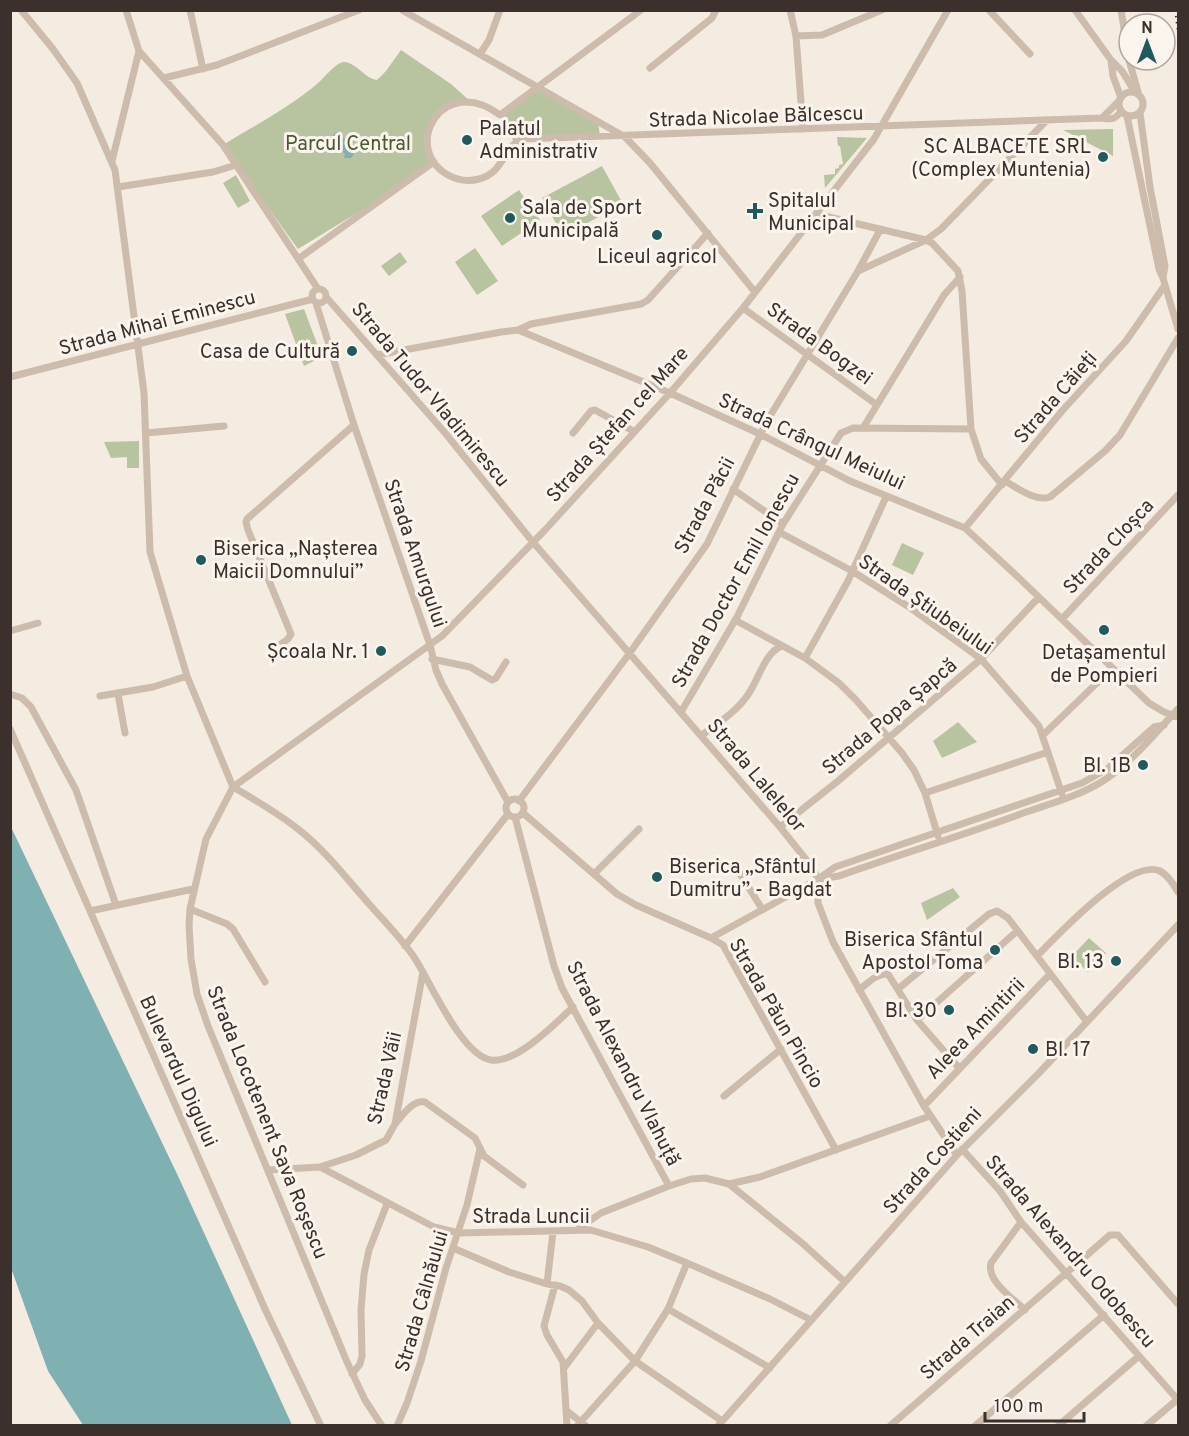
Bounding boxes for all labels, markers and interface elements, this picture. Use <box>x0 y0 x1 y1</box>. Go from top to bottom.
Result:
north arrow <box>1117 12 1177 72</box>
text: N <box>1141 19 1153 39</box>
street label: Strada Nicolae Bălcescu <box>648 101 864 135</box>
place label: Palatul Administrativ <box>479 117 598 166</box>
park label: Parcul Central <box>285 132 411 158</box>
marker: Palatul Administrativ <box>460 133 474 147</box>
place label: SC ALBACETE SRL (Complex Muntenia) <box>911 135 1091 184</box>
marker: SC ALBACETE SRL (Complex Muntenia) <box>1096 150 1110 164</box>
place label: Spitalul Municipal <box>768 189 854 238</box>
place label: Sala de Sport Municipală <box>522 196 642 245</box>
marker: Spitalul Municipal <box>746 202 764 220</box>
marker: Sala de Sport Municipală <box>503 211 517 225</box>
marker: Liceul agricol <box>650 228 664 242</box>
place label: Liceul agricol <box>597 245 717 271</box>
street label: Strada Mihai Eminescu <box>56 285 259 363</box>
street label: Strada Tudor Vladimirescu <box>344 297 515 493</box>
street label: Strada Bogzei <box>761 297 877 392</box>
place label: Casa de Cultură <box>200 340 340 366</box>
street label: Strada Ștefan cel Mare <box>542 342 695 509</box>
marker: Casa de Cultură <box>345 344 359 358</box>
street label: Strada Căieți <box>1009 347 1104 450</box>
street label: Strada Crângul Meiului <box>714 388 909 497</box>
street label: Strada Păcii <box>669 453 742 559</box>
street label: Strada Doctor Emil Ionescu <box>667 469 807 693</box>
street label: Strada Amurgului <box>376 476 452 631</box>
street label: Strada Cloșca <box>1058 494 1161 601</box>
place label: Biserica „Nașterea Maicii Domnului” <box>213 537 378 586</box>
street label: Strada Știubeiului <box>852 549 997 662</box>
marker: Biserica „Nașterea Maicii Domnului” <box>194 553 208 567</box>
marker: Detașamentul de Pompieri <box>1097 623 1111 637</box>
place label: Școala Nr. 1 <box>267 640 369 666</box>
place label: Detașamentul de Pompieri <box>1042 641 1166 690</box>
marker: Școala Nr. 1 <box>374 644 388 658</box>
street label: Strada Popa Șapcă <box>817 653 963 782</box>
street label: Strada Lalelelor <box>700 714 811 839</box>
place label: Bl. 1B <box>1083 754 1131 780</box>
marker: Bl. 1B <box>1136 758 1150 772</box>
place label: Biserica „Sfântul Dumitru” - Bagdat <box>669 855 832 904</box>
marker: Biserica „Sfântul Dumitru” - Bagdat <box>650 870 664 884</box>
place label: Biserica Sfântul Apostol Toma <box>844 928 983 977</box>
street label: Strada Păun Pincio <box>722 934 829 1094</box>
marker: Biserica Sfântul Apostol Toma <box>988 943 1002 957</box>
place label: Bl. 13 <box>1057 950 1104 976</box>
marker: Bl. 13 <box>1109 954 1123 968</box>
street label: Strada Alexandru Vlahuță <box>559 957 685 1171</box>
street label: Aleea Amintirii <box>921 973 1032 1086</box>
street label: Strada Locotenent Sava Roșescu <box>199 982 333 1263</box>
street label: Bulevardul Digului <box>132 992 222 1152</box>
place label: Bl. 30 <box>885 999 937 1025</box>
marker: Bl. 30 <box>942 1003 956 1017</box>
street label: Strada Văii <box>363 1029 409 1128</box>
place label: Bl. 17 <box>1045 1038 1090 1064</box>
marker: Bl. 17 <box>1026 1042 1040 1056</box>
street label: Strada Costieni <box>878 1102 989 1221</box>
street label: Strada Alexandru Odobescu <box>978 1150 1160 1354</box>
street label: Strada Luncii <box>472 1205 590 1231</box>
street label: Strada Câlnăului <box>390 1228 456 1376</box>
street label: Strada Traian <box>916 1290 1021 1387</box>
scale bar <box>985 1385 1084 1423</box>
text: 100 m <box>994 1396 1043 1419</box>

